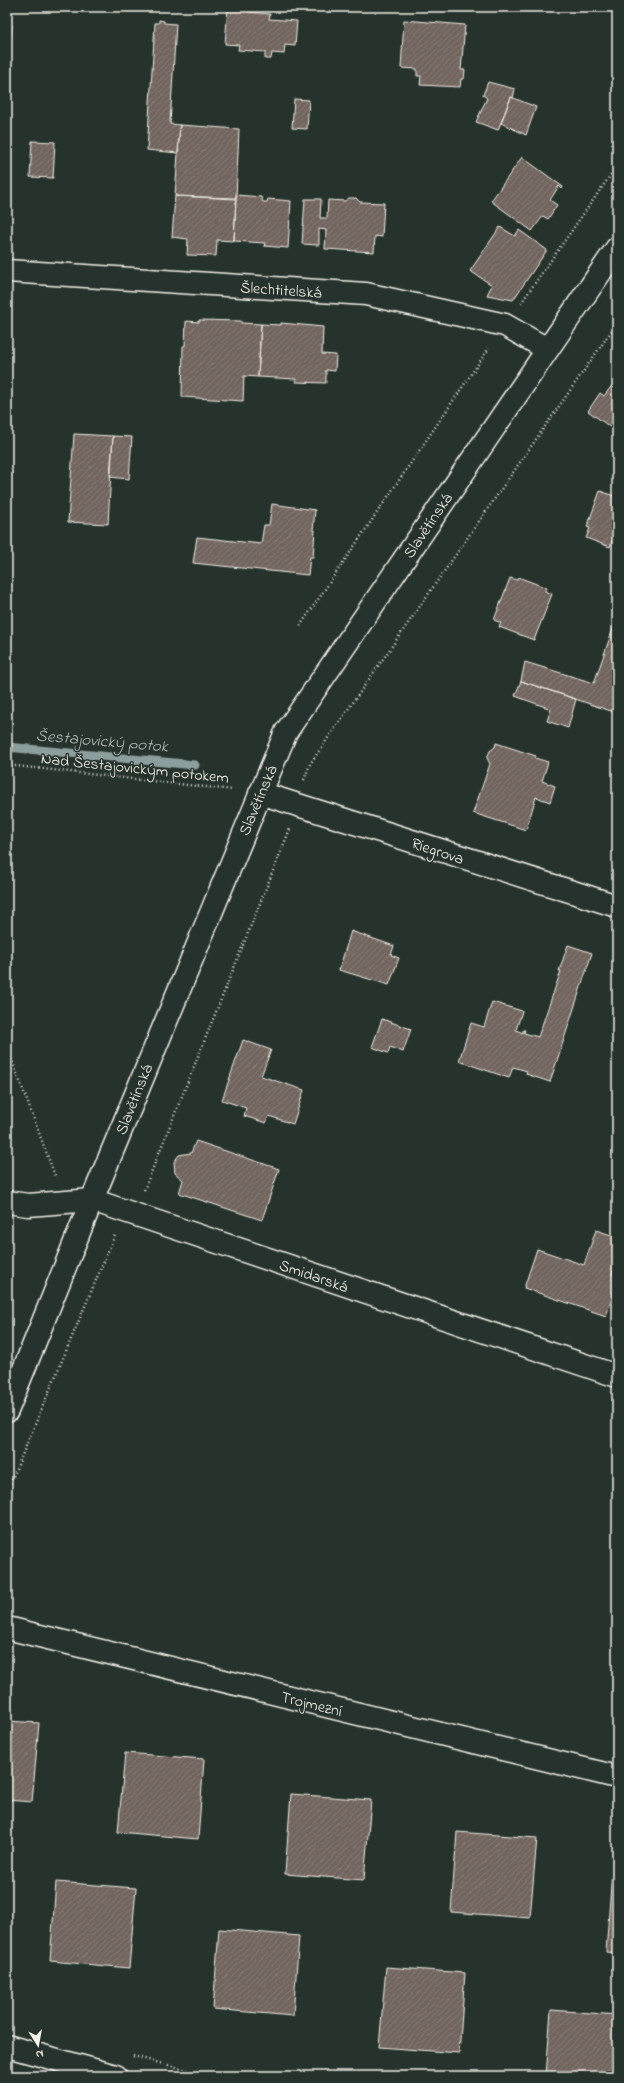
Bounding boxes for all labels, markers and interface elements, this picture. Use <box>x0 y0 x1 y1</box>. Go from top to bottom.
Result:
street label: Šlechtitelská <box>239 276 322 306</box>
street label: Slavětínská <box>398 489 459 564</box>
water label: Šestajovický potok <box>35 723 170 761</box>
street label: Nad Šestajovickým potokem <box>40 747 230 791</box>
street label: Slavětínská <box>233 762 284 840</box>
street label: Riegrova <box>408 832 467 872</box>
street label: Slavětínská <box>110 1061 160 1139</box>
street label: Smidarská <box>276 1254 351 1300</box>
street label: Trojmezní <box>278 1686 345 1724</box>
north arrow <box>18 2025 58 2065</box>
text: N <box>35 2045 45 2062</box>

